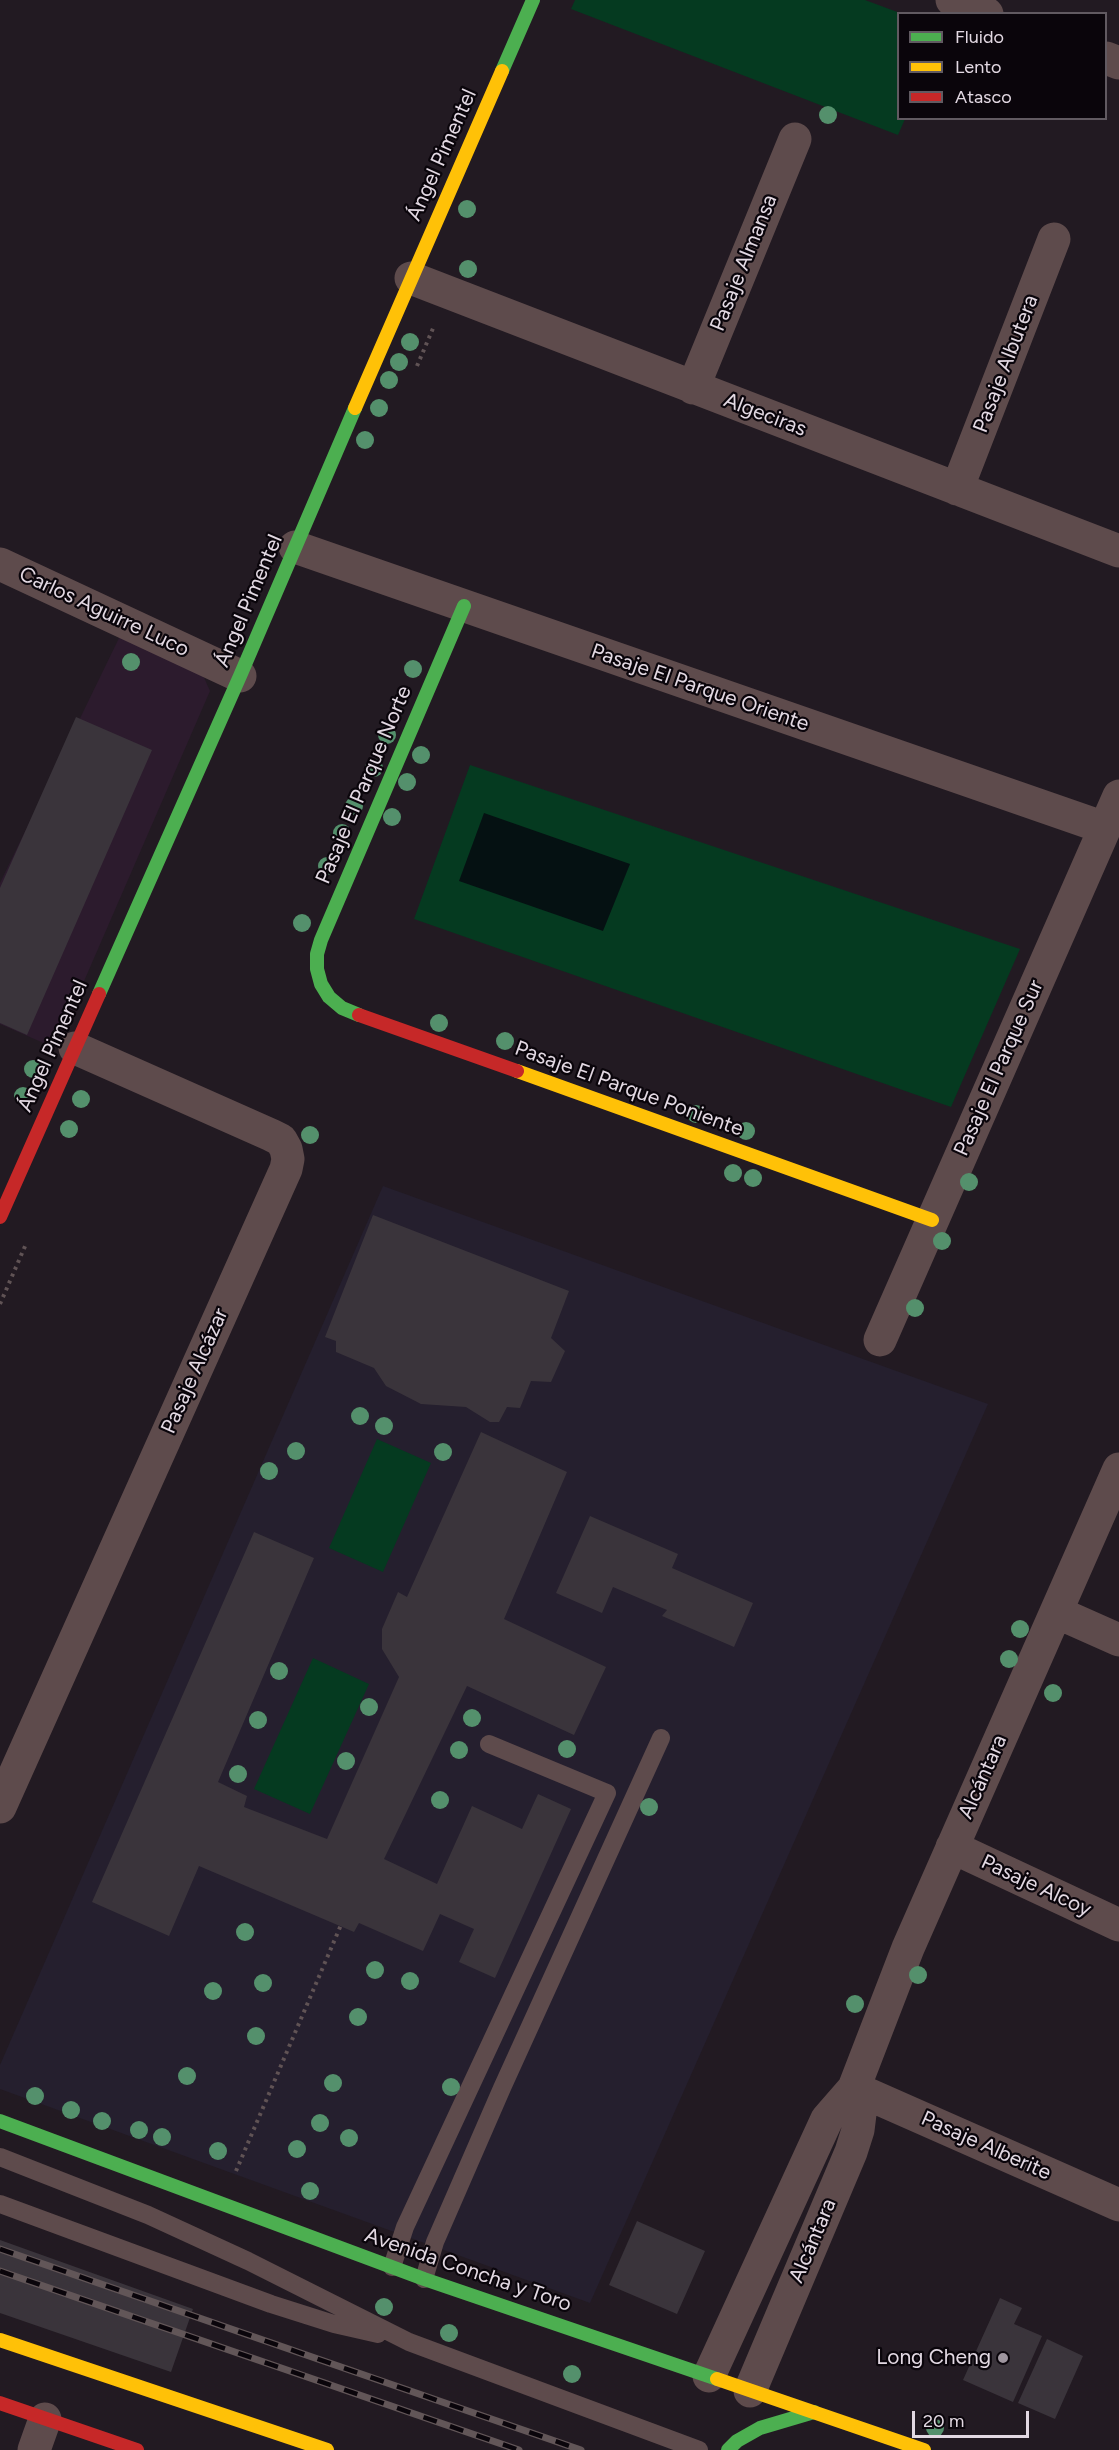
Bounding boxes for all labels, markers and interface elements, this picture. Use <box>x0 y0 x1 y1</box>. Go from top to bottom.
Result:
legend <box>897 12 1107 120</box>
text: Fluido <box>955 26 1004 48</box>
text: Lento <box>955 56 1001 78</box>
street label: Ángel Pimentel <box>402 85 482 225</box>
text: Atasco <box>955 86 1012 108</box>
street label: Pasaje Almansa <box>705 191 783 335</box>
street label: Pasaje Albutera <box>968 292 1044 436</box>
street label: Algeciras <box>720 388 810 442</box>
street label: Ángel Pimentel <box>210 531 288 671</box>
street label: Carlos Aguirre Luco <box>15 562 193 662</box>
street label: Pasaje El Parque Oriente <box>588 639 812 737</box>
street label: Pasaje El Parque Norte <box>311 682 417 888</box>
street label: Ángel Pimentel <box>13 976 93 1116</box>
street label: Pasaje El Parque Sur <box>949 976 1049 1160</box>
street label: Pasaje El Parque Poniente <box>511 1036 747 1142</box>
street label: Pasaje Alcázar <box>156 1304 234 1438</box>
street label: Alcántara <box>953 1731 1013 1823</box>
street label: Pasaje Alcoy <box>977 1850 1095 1922</box>
street label: Pasaje Alberite <box>917 2106 1055 2186</box>
street label: Alcántara <box>784 2195 842 2287</box>
street label: Avenida Concha y Toro <box>361 2223 575 2317</box>
place label: Long Cheng <box>876 2345 991 2371</box>
marker: Long Cheng <box>996 2351 1010 2365</box>
scale bar <box>915 2399 1032 2437</box>
text: 20 m <box>923 2410 964 2432</box>

